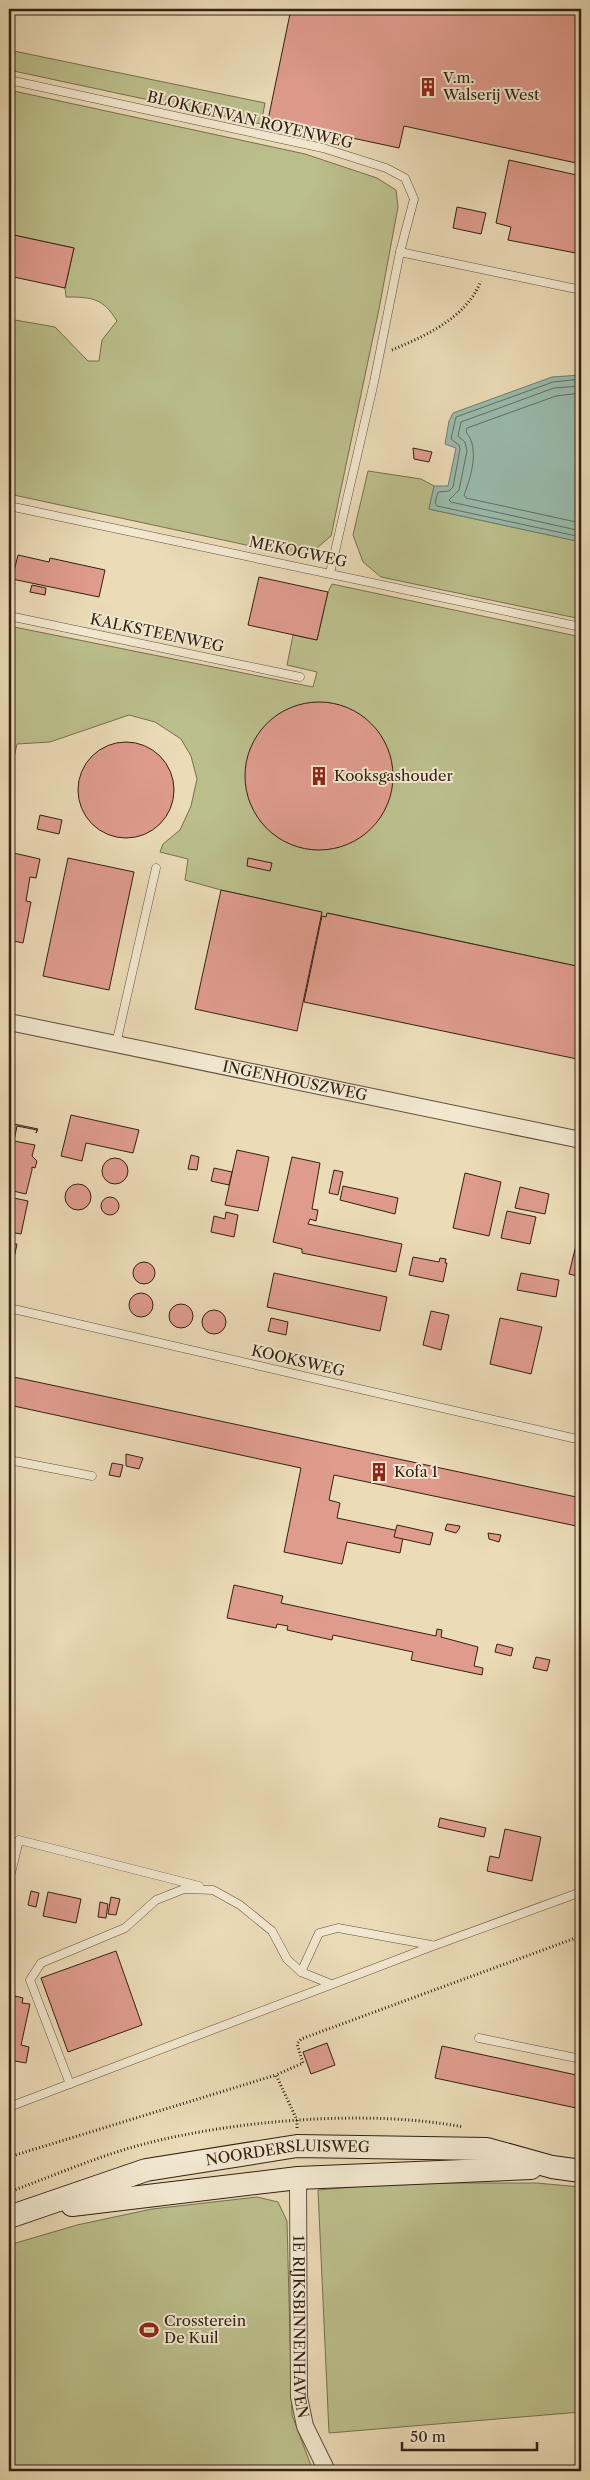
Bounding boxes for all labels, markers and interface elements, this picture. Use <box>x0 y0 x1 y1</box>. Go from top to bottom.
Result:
place label: V.m. Walserij West <box>442 68 540 104</box>
building icon: V.m. Walserij West <box>417 76 439 98</box>
street label: BLOKKENVAN ROYENWEG <box>145 87 355 152</box>
street label: MEKOGWEG <box>247 532 349 571</box>
street label: KALKSTEENWEG <box>88 609 226 656</box>
building icon: Kooksgashouder <box>308 765 330 787</box>
place label: Kooksgashouder <box>334 766 453 785</box>
street label: INGENHOUSZWEG <box>221 1056 369 1105</box>
street label: KOOKSWEG <box>250 1341 347 1380</box>
building icon: Kofa 1 <box>368 1461 390 1483</box>
place label: Kofa 1 <box>394 1462 438 1481</box>
street label: NOORDERSLUISWEG <box>204 2136 370 2169</box>
street label: 1E RIJKSBINNENHAVEN <box>289 2235 313 2420</box>
place label: Crossterein De Kuil <box>164 2311 247 2347</box>
sports icon: Crossterein De Kuil <box>138 2319 160 2341</box>
scale bar <box>402 2420 538 2452</box>
text: 50 m <box>410 2427 446 2446</box>

